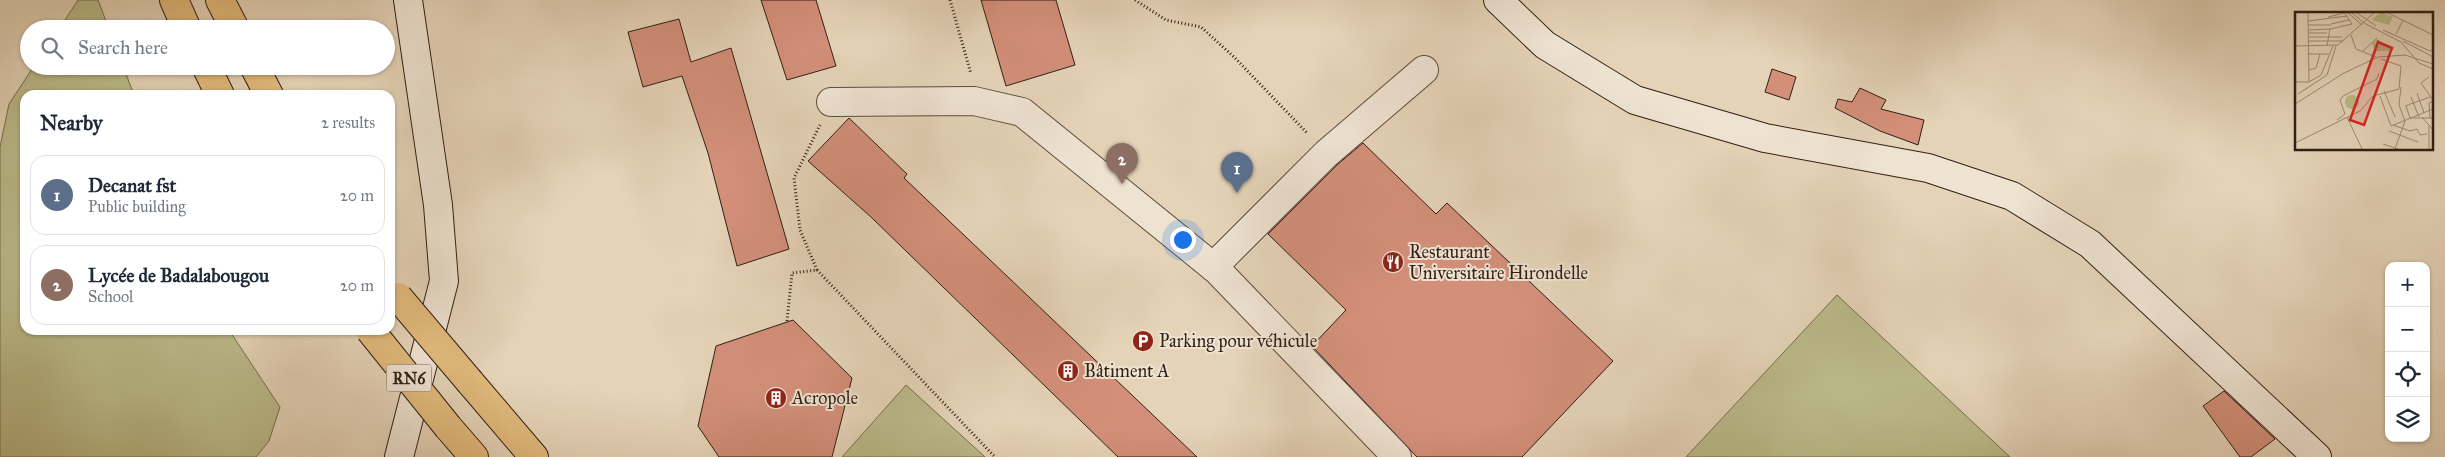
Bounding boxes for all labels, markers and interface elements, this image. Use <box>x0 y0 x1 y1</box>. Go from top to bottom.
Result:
inset map <box>2295 12 2432 150</box>
search box <box>20 20 395 75</box>
icon: search <box>38 34 66 62</box>
text: Search here <box>78 36 168 59</box>
text: Nearby <box>40 110 103 136</box>
text: 2 results <box>321 113 375 132</box>
pin: 2 <box>1106 143 1138 184</box>
pin: 1 <box>1221 152 1253 193</box>
text: Decanat fst <box>88 174 176 197</box>
text: 1 <box>54 186 60 205</box>
text: 20 m <box>340 186 374 205</box>
text: Public building <box>88 197 186 216</box>
your location <box>1170 227 1196 253</box>
place label: Restaurant Universitaire Hirondelle <box>1409 241 1588 284</box>
restaurant icon: Restaurant Universitaire Hirondelle <box>1381 250 1405 274</box>
map controls <box>2385 262 2430 442</box>
button: + <box>2385 262 2430 307</box>
text: Lycée de Badalabougou <box>88 264 269 287</box>
text: 2 <box>53 276 61 295</box>
text: 20 m <box>340 276 374 295</box>
text: School <box>88 287 133 306</box>
button: − <box>2385 307 2430 352</box>
parking icon: Parking pour véhicule <box>1131 329 1155 353</box>
place label: Parking pour véhicule <box>1159 330 1317 353</box>
button: locate <box>2385 352 2430 397</box>
building icon: Bâtiment A <box>1056 359 1080 383</box>
place label: Bâtiment A <box>1084 360 1169 382</box>
road number: RN6 <box>386 364 432 392</box>
building icon: Acropole <box>764 386 788 410</box>
place label: Acropole <box>791 387 858 409</box>
button: layers <box>2385 397 2430 442</box>

